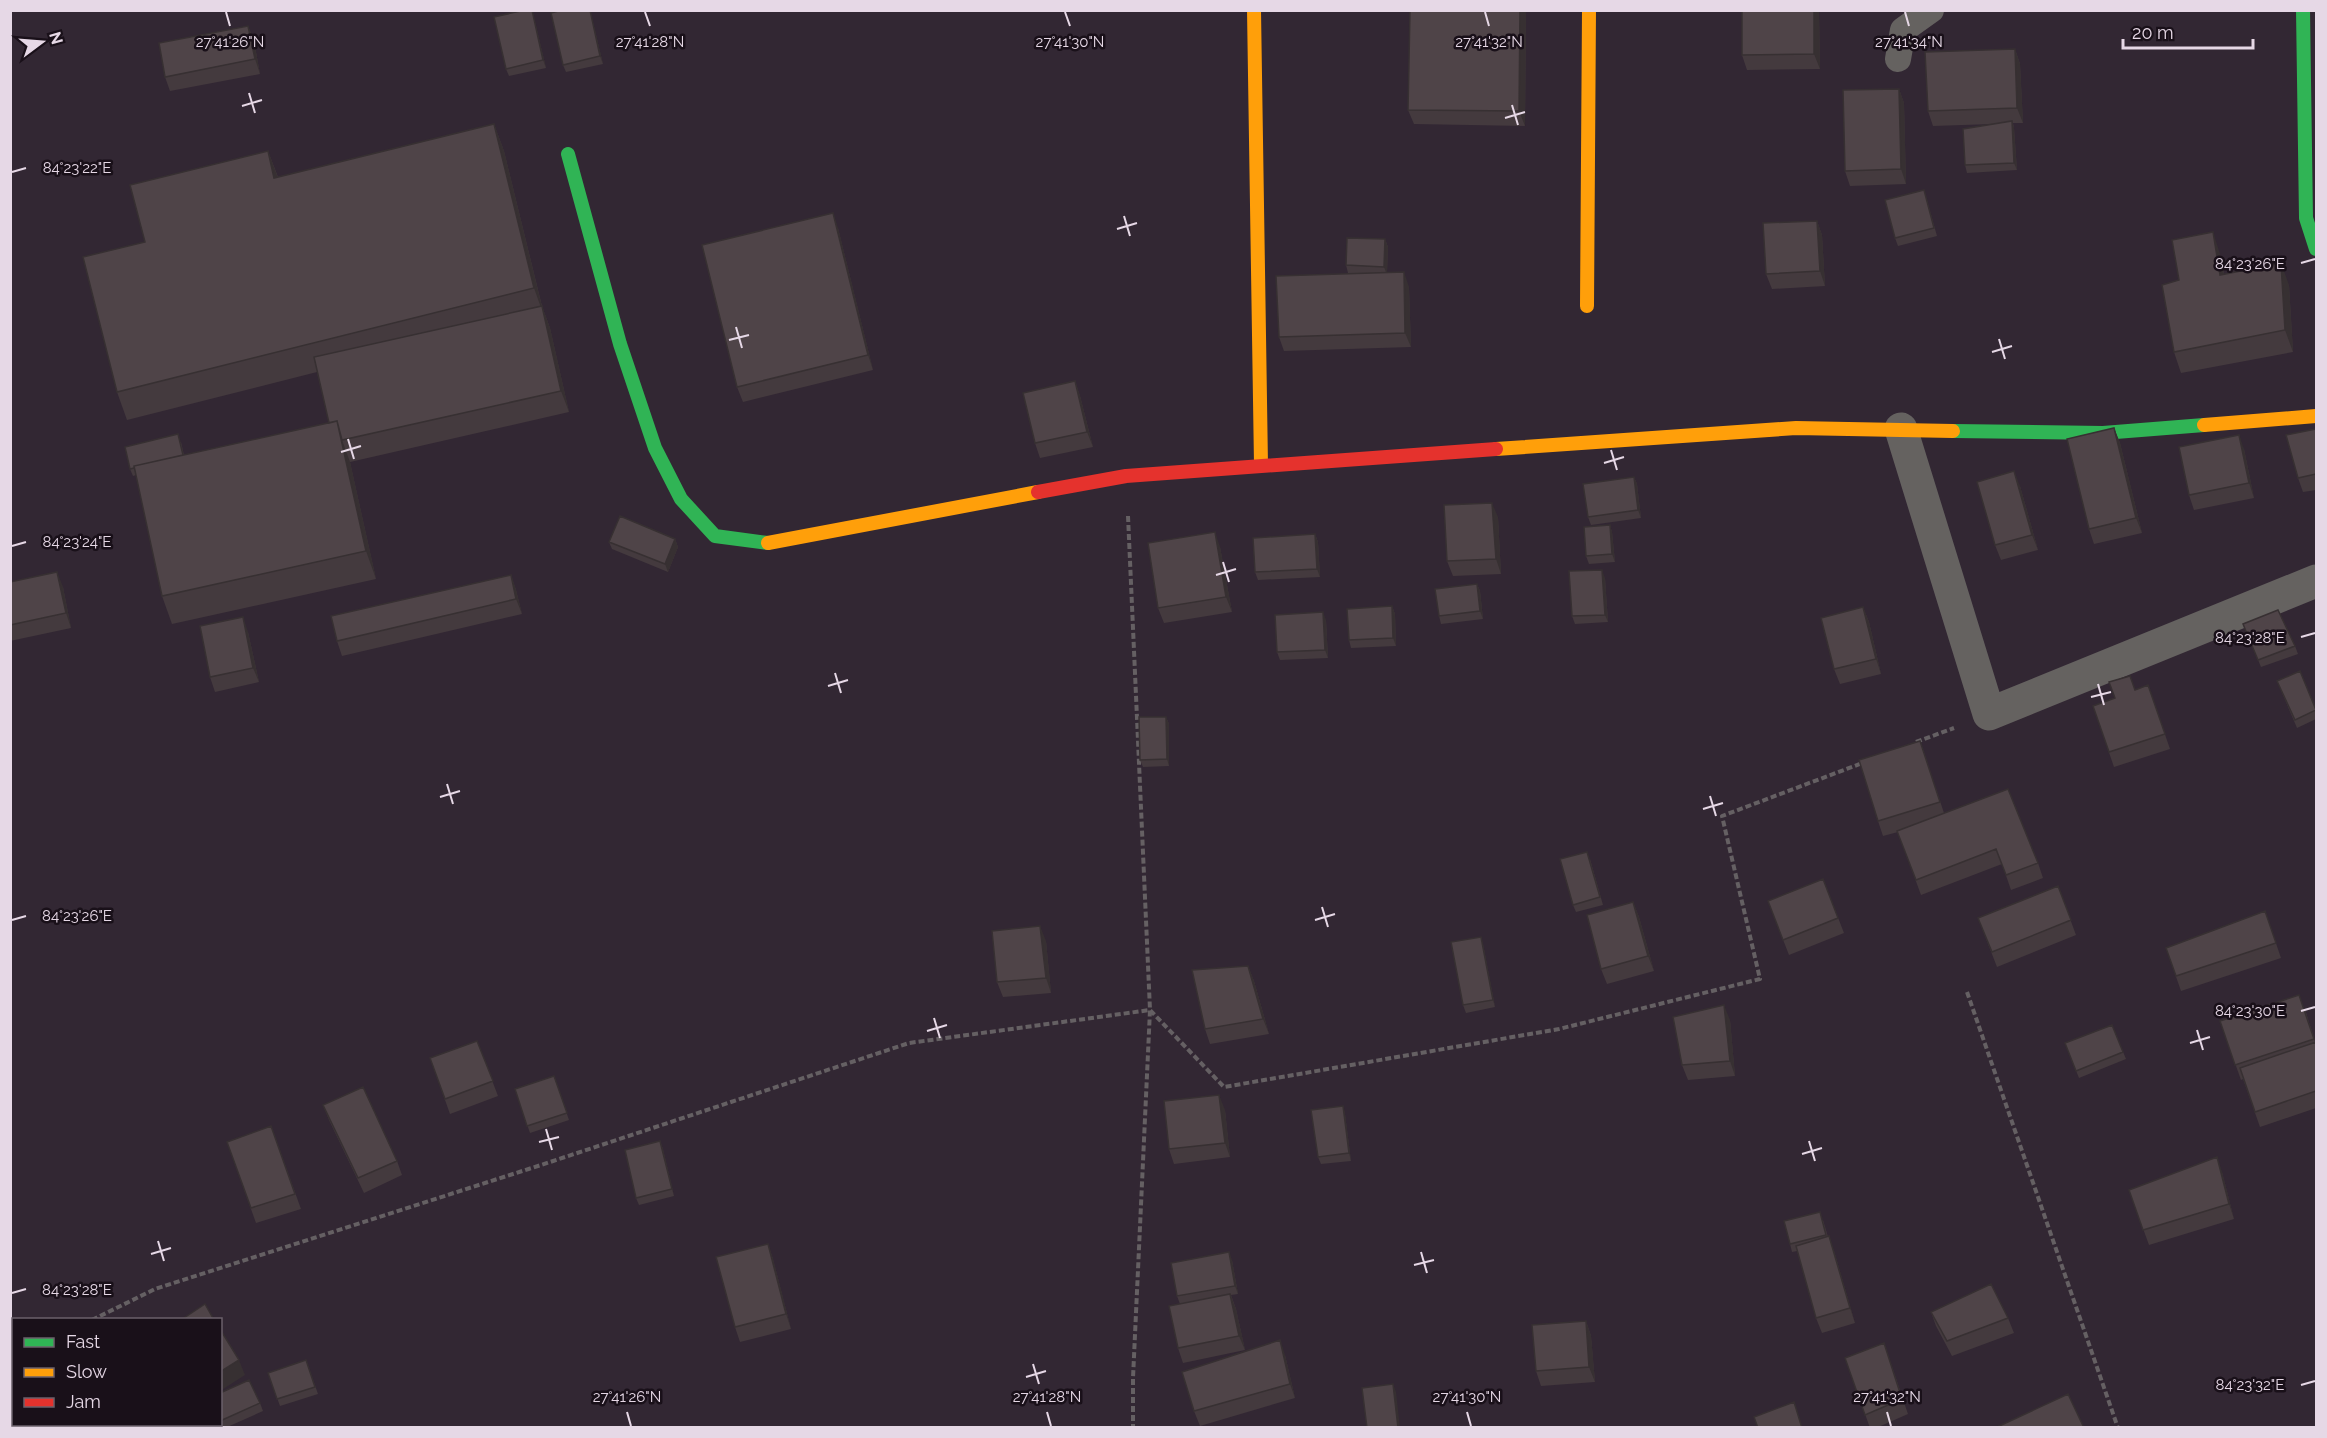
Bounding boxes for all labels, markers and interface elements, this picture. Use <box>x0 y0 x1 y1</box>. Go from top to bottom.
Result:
north arrow <box>12 12 72 72</box>
scale bar <box>2123 12 2254 50</box>
text: 20 m <box>2132 22 2174 43</box>
text: N <box>45 30 67 46</box>
text: 27°41'26"N <box>196 33 264 51</box>
text: 27°41'28"N <box>616 33 684 51</box>
text: 27°41'30"N <box>1036 33 1104 51</box>
text: 27°41'32"N <box>1455 33 1523 51</box>
text: 27°41'34"N <box>1875 33 1943 51</box>
text: 84°23'22"E <box>43 159 111 177</box>
text: 84°23'26"E <box>2215 255 2285 273</box>
text: 84°23'24"E <box>43 533 112 551</box>
text: 84°23'28"E <box>2215 629 2285 647</box>
text: 84°23'26"E <box>42 907 112 925</box>
text: 84°23'30"E <box>2215 1002 2285 1020</box>
text: 84°23'28"E <box>42 1281 112 1299</box>
legend <box>12 1318 222 1426</box>
text: Fast <box>66 1331 100 1352</box>
text: Slow <box>66 1361 107 1382</box>
text: 84°23'32"E <box>2216 1376 2284 1394</box>
text: 27°41'26"N <box>593 1388 661 1406</box>
text: 27°41'28"N <box>1013 1388 1081 1406</box>
text: 27°41'30"N <box>1433 1388 1501 1406</box>
text: 27°41'32"N <box>1853 1388 1921 1406</box>
text: Jam <box>66 1391 101 1412</box>

